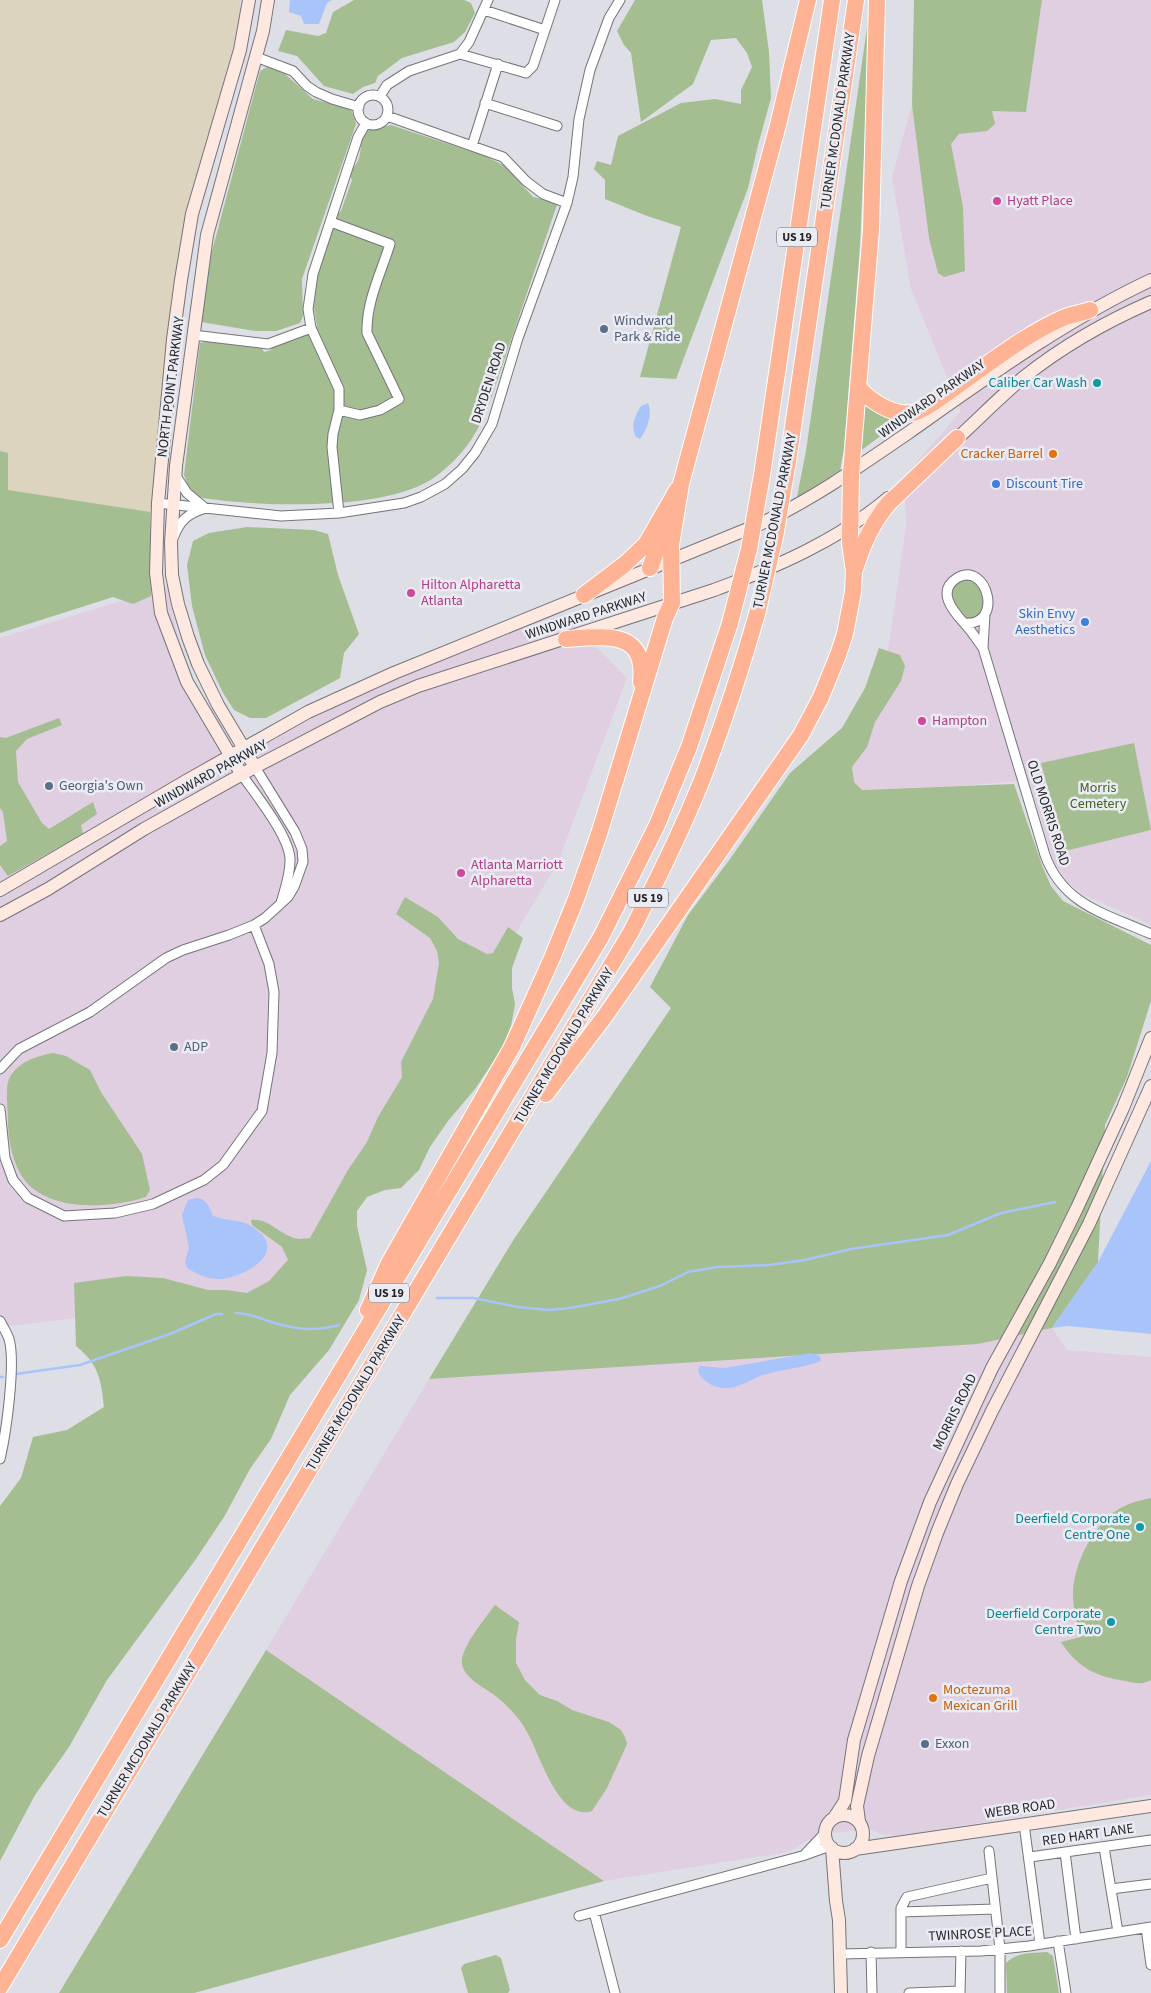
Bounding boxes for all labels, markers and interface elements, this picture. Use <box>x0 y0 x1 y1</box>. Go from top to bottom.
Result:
street label: TURNER MCDONALD PARKWAY <box>816 31 860 211</box>
place label: Hyatt Place <box>1007 191 1073 211</box>
marker: Hyatt Place <box>991 195 1003 207</box>
road number: US 19 <box>777 228 817 246</box>
place label: Windward Park & Ride <box>614 311 680 347</box>
street label: NORTH POINT PARKWAY <box>152 315 190 459</box>
marker: Windward Park & Ride <box>598 323 610 335</box>
street label: DRYDEN ROAD <box>466 340 512 426</box>
street label: WINDWARD PARKWAY <box>875 354 990 443</box>
place label: Caliber Car Wash <box>989 373 1087 393</box>
marker: Caliber Car Wash <box>1091 377 1103 389</box>
street label: TURNER MCDONALD PARKWAY <box>748 431 802 611</box>
place label: Cracker Barrel <box>960 444 1043 464</box>
marker: Cracker Barrel <box>1047 448 1059 460</box>
place label: Discount Tire <box>1006 474 1083 494</box>
marker: Discount Tire <box>990 478 1002 490</box>
place label: Hilton Alpharetta Atlanta <box>421 575 521 611</box>
marker: Hilton Alpharetta Atlanta <box>405 587 417 599</box>
street label: WINDWARD PARKWAY <box>523 587 649 645</box>
place label: Skin Envy Aesthetics <box>1015 604 1075 640</box>
marker: Skin Envy Aesthetics <box>1079 616 1091 628</box>
place label: Hampton <box>932 711 987 731</box>
marker: Hampton <box>916 715 928 727</box>
street label: WINDWARD PARKWAY <box>151 735 271 813</box>
street label: OLD MORRIS ROAD <box>1021 757 1075 869</box>
place label: Georgia's Own <box>59 776 143 796</box>
park label: Morris Cemetery <box>1070 778 1127 814</box>
marker: Georgia's Own <box>43 780 55 792</box>
place label: Atlanta Marriott Alpharetta <box>471 855 563 891</box>
marker: Atlanta Marriott Alpharetta <box>455 867 467 879</box>
road number: US 19 <box>628 888 668 908</box>
street label: TURNER MCDONALD PARKWAY <box>509 964 619 1128</box>
place label: ADP <box>184 1037 208 1057</box>
marker: ADP <box>168 1041 180 1053</box>
road number: US 19 <box>369 1284 409 1302</box>
street label: TURNER MCDONALD PARKWAY <box>301 1311 411 1475</box>
street label: MORRIS ROAD <box>928 1370 982 1454</box>
place label: Deerfield Corporate Centre One <box>1015 1509 1130 1545</box>
marker: Deerfield Corporate Centre One <box>1134 1521 1146 1533</box>
place label: Deerfield Corporate Centre Two <box>986 1604 1101 1640</box>
marker: Deerfield Corporate Centre Two <box>1105 1616 1117 1628</box>
street label: TURNER MCDONALD PARKWAY <box>92 1658 202 1822</box>
place label: Moctezuma Mexican Grill <box>943 1680 1018 1716</box>
marker: Moctezuma Mexican Grill <box>927 1692 939 1704</box>
place label: Exxon <box>935 1734 969 1754</box>
marker: Exxon <box>919 1738 931 1750</box>
street label: WEBB ROAD <box>983 1794 1057 1824</box>
street label: RED HART LANE <box>1041 1819 1135 1851</box>
street label: TWINROSE PLACE <box>928 1921 1032 1947</box>

